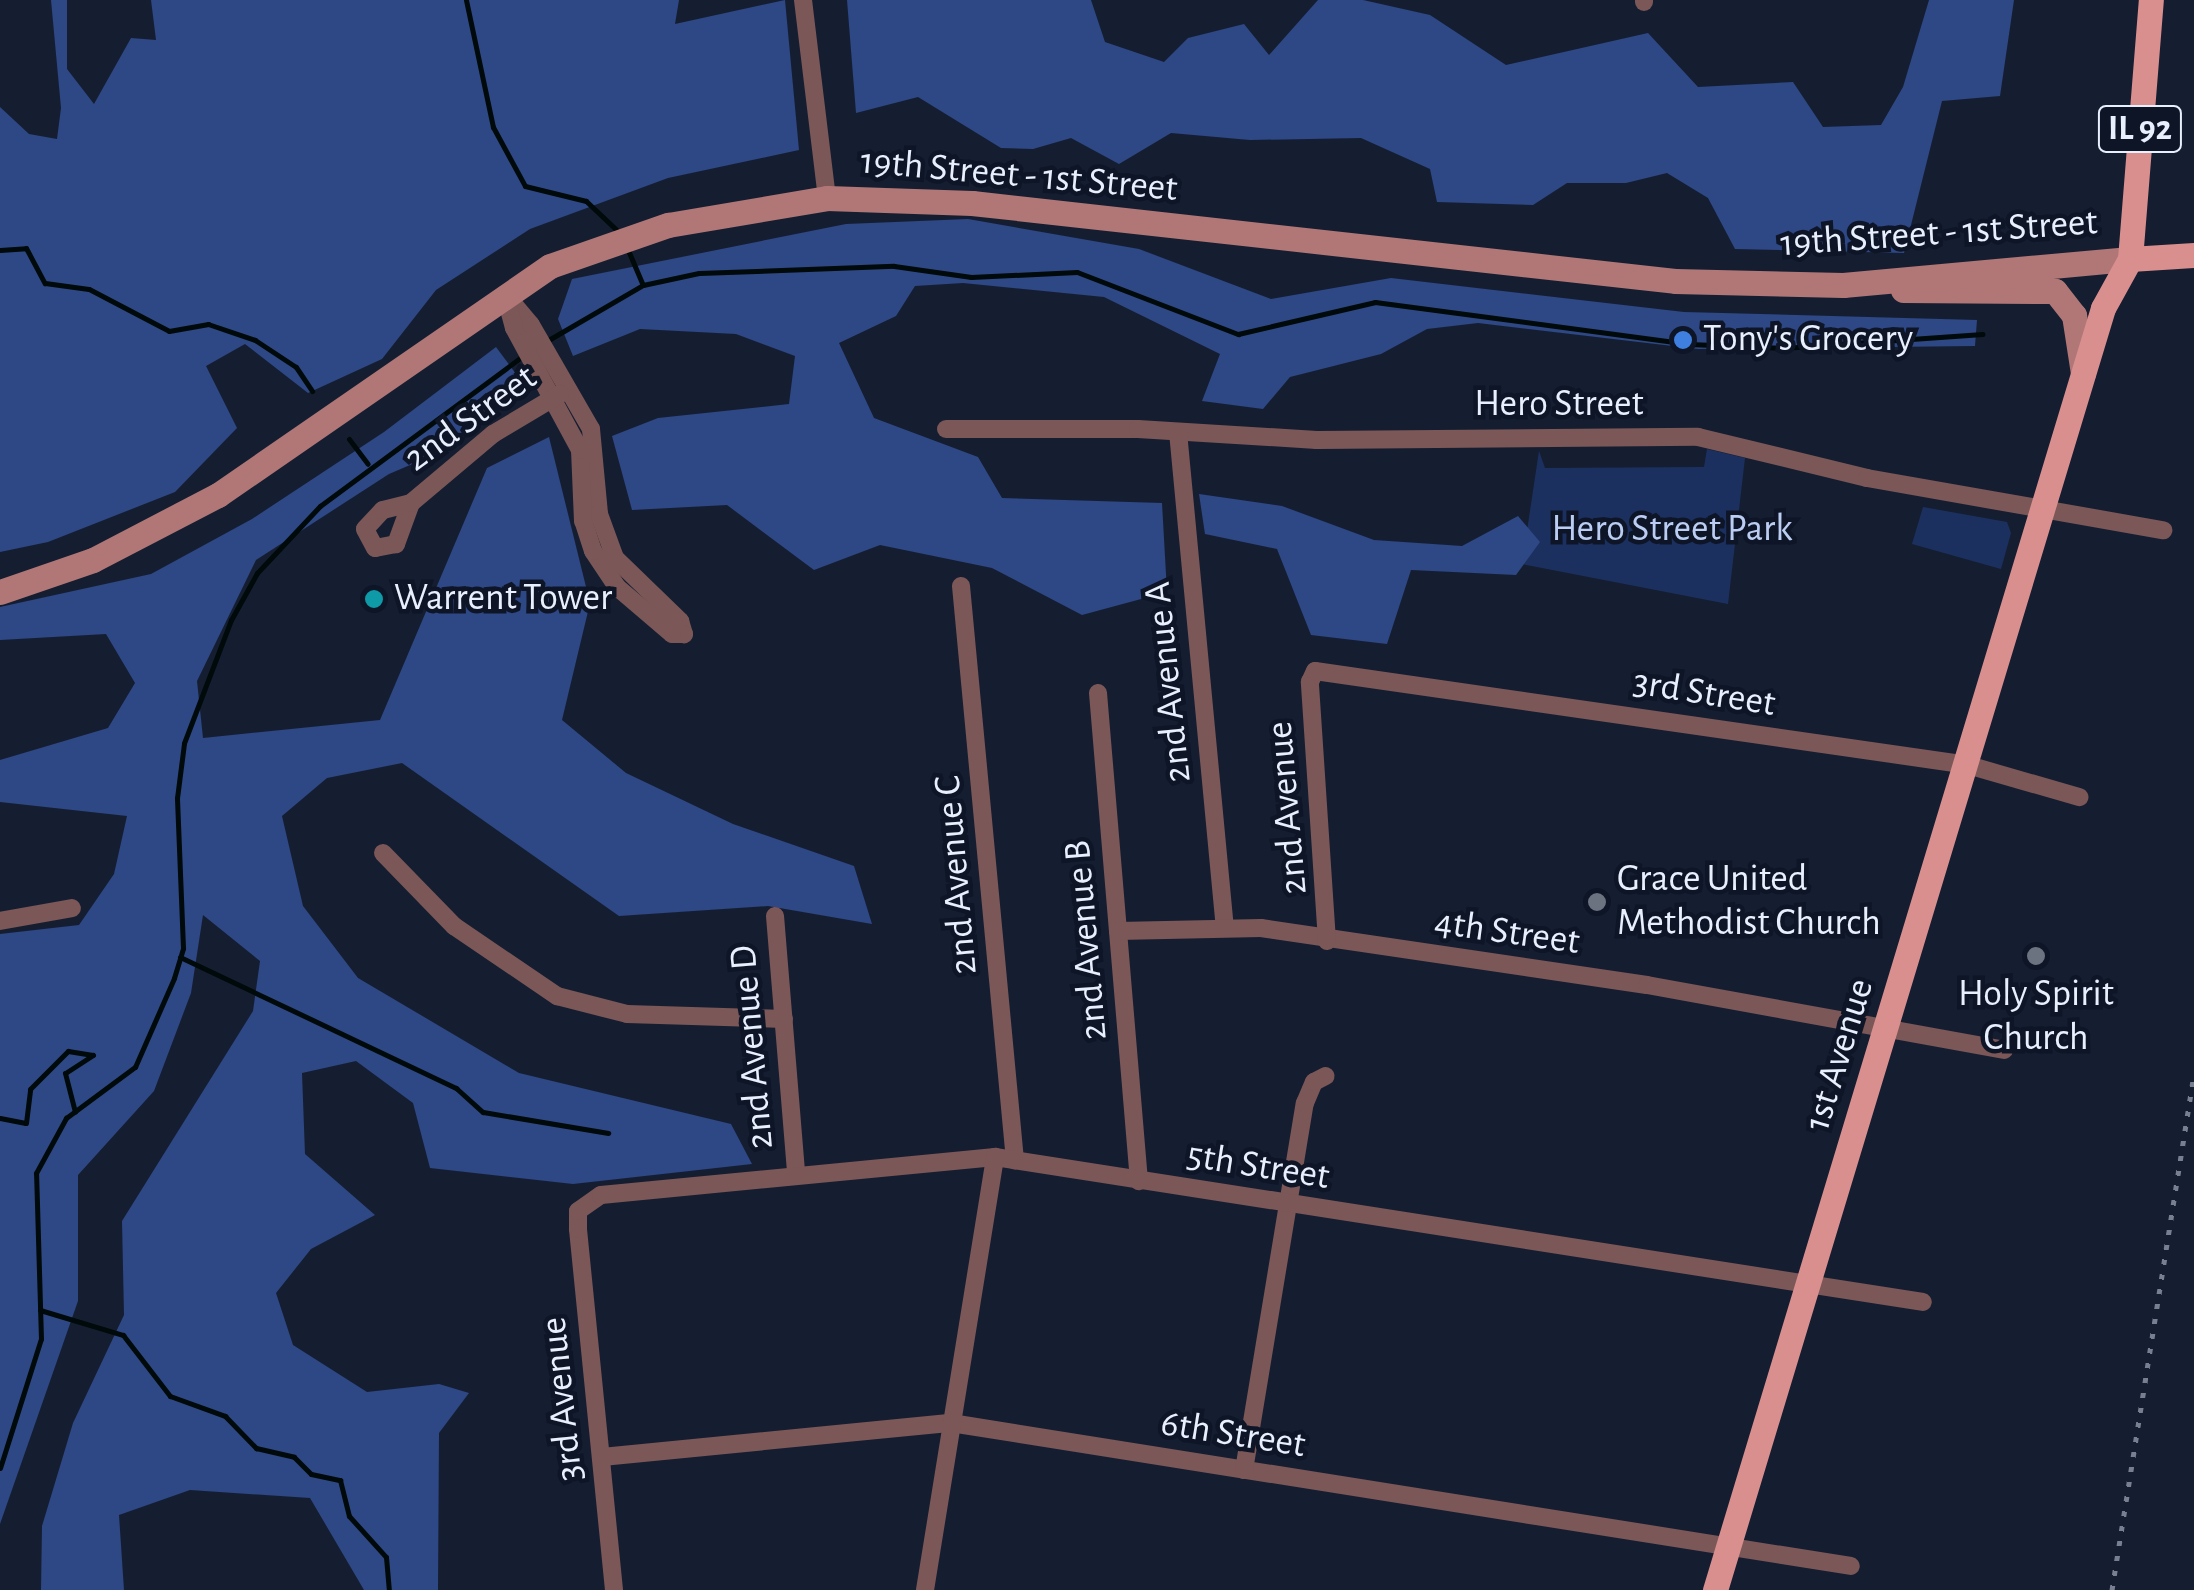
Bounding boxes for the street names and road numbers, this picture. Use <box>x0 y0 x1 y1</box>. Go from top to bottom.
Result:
road number: IL 92 <box>2098 99 2182 159</box>
street label: 19th Street - 1st Street <box>859 139 1179 213</box>
street label: 19th Street - 1st Street <box>1779 200 2099 268</box>
street label: 2nd Street <box>396 356 546 482</box>
street label: Hero Street <box>1474 382 1644 428</box>
street label: 2nd Avenue A <box>1136 579 1202 785</box>
street label: 3rd Street <box>1630 660 1778 728</box>
street label: 2nd Avenue <box>1258 720 1318 896</box>
street label: 2nd Avenue C <box>926 774 988 976</box>
street label: 2nd Avenue B <box>1056 838 1118 1042</box>
street label: 4th Street <box>1432 900 1582 966</box>
street label: 2nd Avenue D <box>721 943 785 1151</box>
street label: 1st Avenue <box>1795 974 1885 1136</box>
street label: 5th Street <box>1184 1133 1332 1201</box>
street label: 3rd Avenue <box>532 1315 594 1483</box>
street label: 6th Street <box>1158 1401 1308 1469</box>

